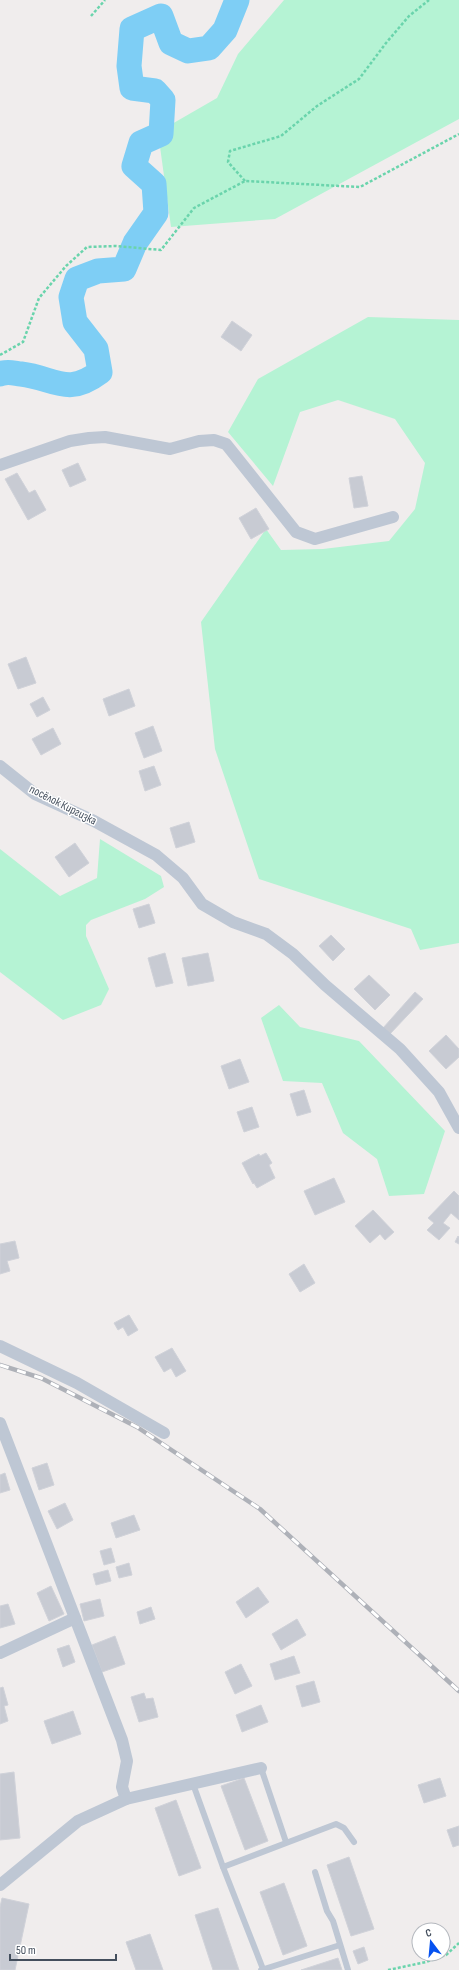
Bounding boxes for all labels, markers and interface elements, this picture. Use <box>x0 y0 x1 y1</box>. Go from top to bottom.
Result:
street label: посёлок Киргизка <box>27 782 100 829</box>
north arrow <box>411 1922 451 1962</box>
text: С <box>424 1926 433 1940</box>
scale bar <box>10 1936 116 1962</box>
text: 50 m <box>16 1943 36 1958</box>

